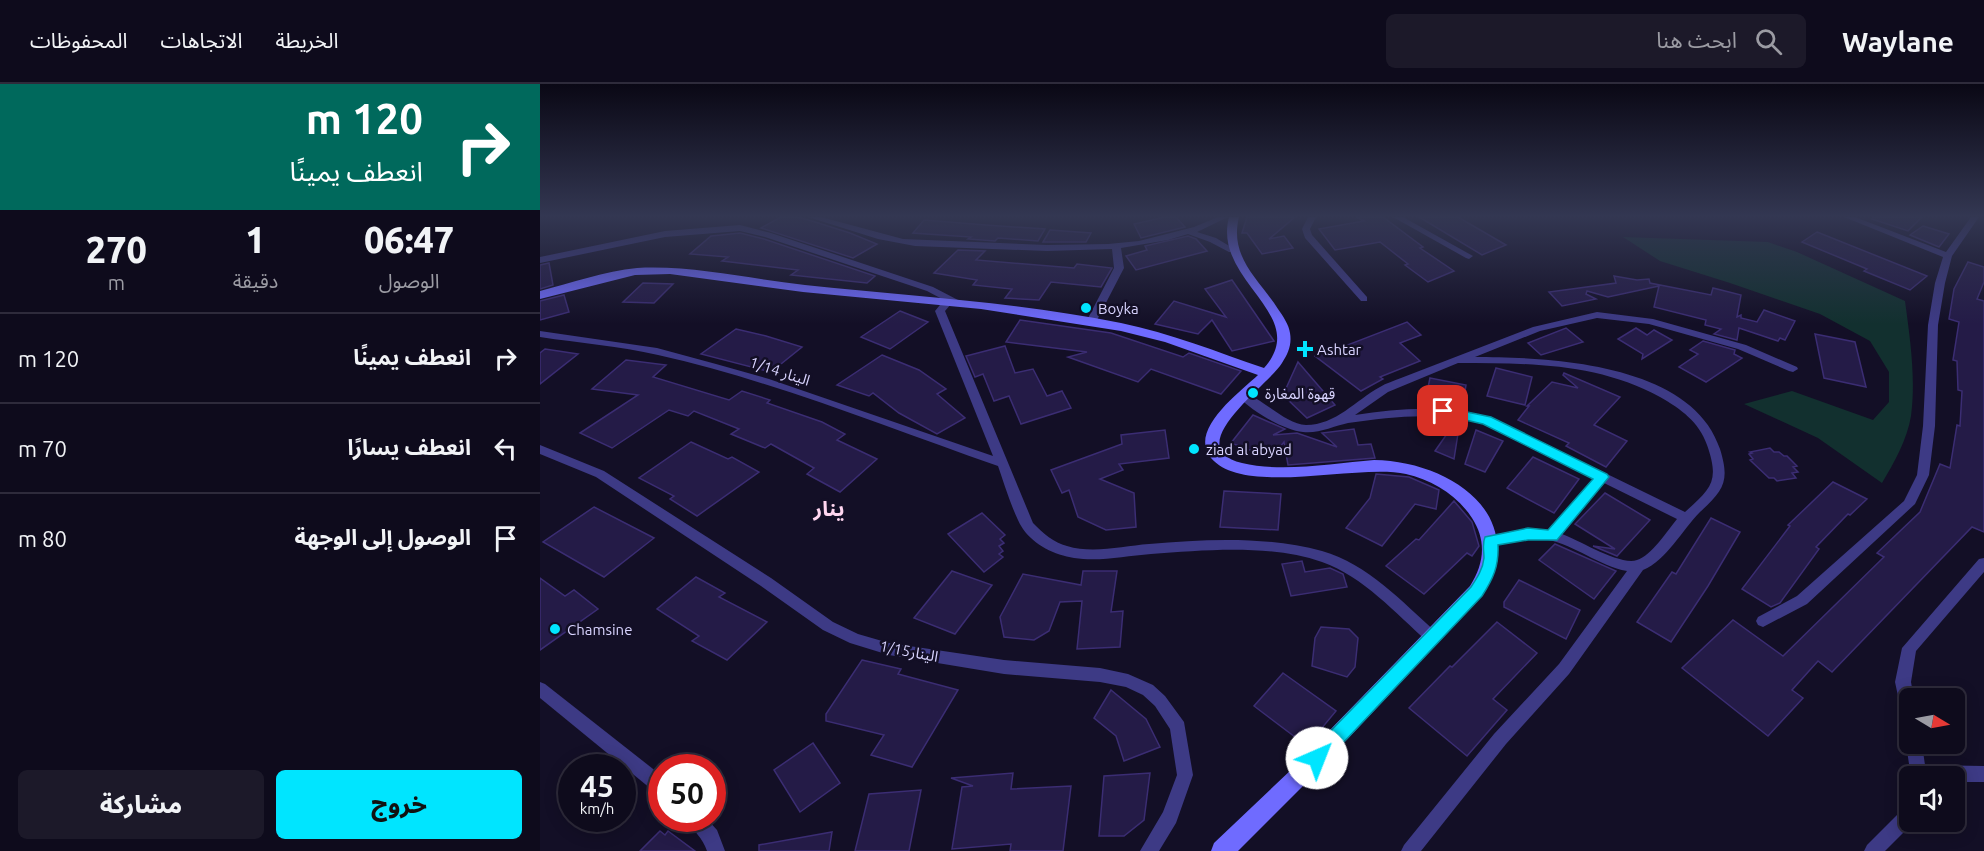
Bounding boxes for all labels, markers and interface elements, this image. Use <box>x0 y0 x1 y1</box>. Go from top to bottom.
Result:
search box <box>1386 14 1806 68</box>
icon: search <box>1752 25 1785 58</box>
text: Waylane <box>1842 26 1954 57</box>
text: ابحث هنا <box>1656 27 1737 52</box>
text: المحفوظات <box>30 28 127 52</box>
text: الاتجاهات <box>160 28 242 52</box>
text: الخريطة <box>275 28 338 52</box>
text: 120 m <box>306 95 423 142</box>
icon: right <box>444 108 522 186</box>
text: انعطف يمينًا <box>289 156 423 186</box>
text: 1 <box>245 219 266 260</box>
text: 06:47 <box>364 219 454 260</box>
text: 270 <box>86 229 147 270</box>
text: دقيقة <box>233 269 278 292</box>
text: الوصول <box>379 269 440 292</box>
text: m <box>108 271 125 294</box>
place label: Boyka <box>1098 300 1139 317</box>
marker: Boyka <box>1079 301 1093 315</box>
place label: Ashtar <box>1317 341 1362 358</box>
icon: right <box>489 342 522 375</box>
marker: Ashtar <box>1298 342 1312 356</box>
text: انعطف يمينًا <box>353 344 471 369</box>
text: 120 m <box>18 346 79 371</box>
street label: الينار 1/14 <box>747 353 812 390</box>
place label: قهوة المغارة <box>1265 385 1335 403</box>
pin <box>1417 385 1468 436</box>
marker: قهوة المغارة <box>1246 386 1260 400</box>
icon: arrive <box>1426 394 1459 427</box>
icon: left <box>489 432 522 465</box>
text: انعطف يسارًا <box>348 434 471 459</box>
text: 70 m <box>18 436 67 461</box>
place label: ziad al abyad <box>1206 441 1292 458</box>
marker: ziad al abyad <box>1187 442 1201 456</box>
district label: ينار <box>813 496 844 521</box>
icon: arrive <box>489 522 522 555</box>
text: الوصول إلى الوجهة <box>294 524 471 549</box>
text: 80 m <box>18 526 67 551</box>
place label: Chamsine <box>567 621 632 638</box>
marker: Chamsine <box>548 622 562 636</box>
street label: الينار1/15 <box>878 637 940 666</box>
north arrow <box>1899 688 1965 754</box>
map controls <box>1899 688 1965 832</box>
position arrow <box>1285 726 1349 790</box>
speed limit sign: 50 <box>648 754 726 832</box>
button: sound <box>1899 766 1965 832</box>
text: 45 <box>580 769 614 803</box>
button: مشاركة <box>18 770 264 839</box>
button: خروج <box>276 770 522 839</box>
text: km/h <box>580 800 614 817</box>

